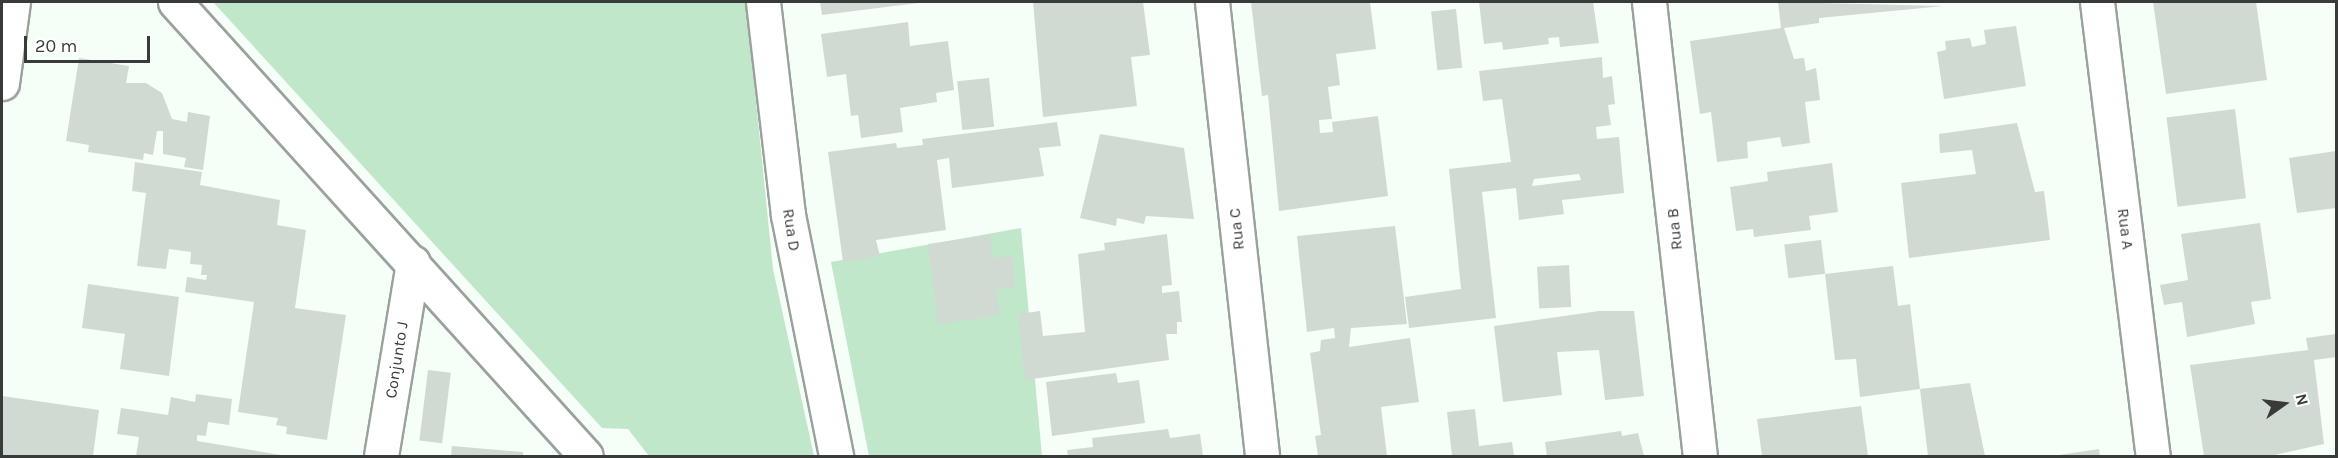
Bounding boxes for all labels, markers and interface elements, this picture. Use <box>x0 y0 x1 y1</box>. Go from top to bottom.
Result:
scale bar <box>27 24 153 62</box>
text: 20 m <box>35 35 77 57</box>
street label: Rua D <box>778 207 804 253</box>
street label: Rua C <box>1225 207 1249 251</box>
street label: Rua B <box>1663 207 1687 251</box>
street label: Rua A <box>2113 207 2137 251</box>
street label: Conjunto J <box>381 320 413 400</box>
north arrow <box>2254 374 2314 434</box>
text: N <box>2291 392 2313 407</box>

